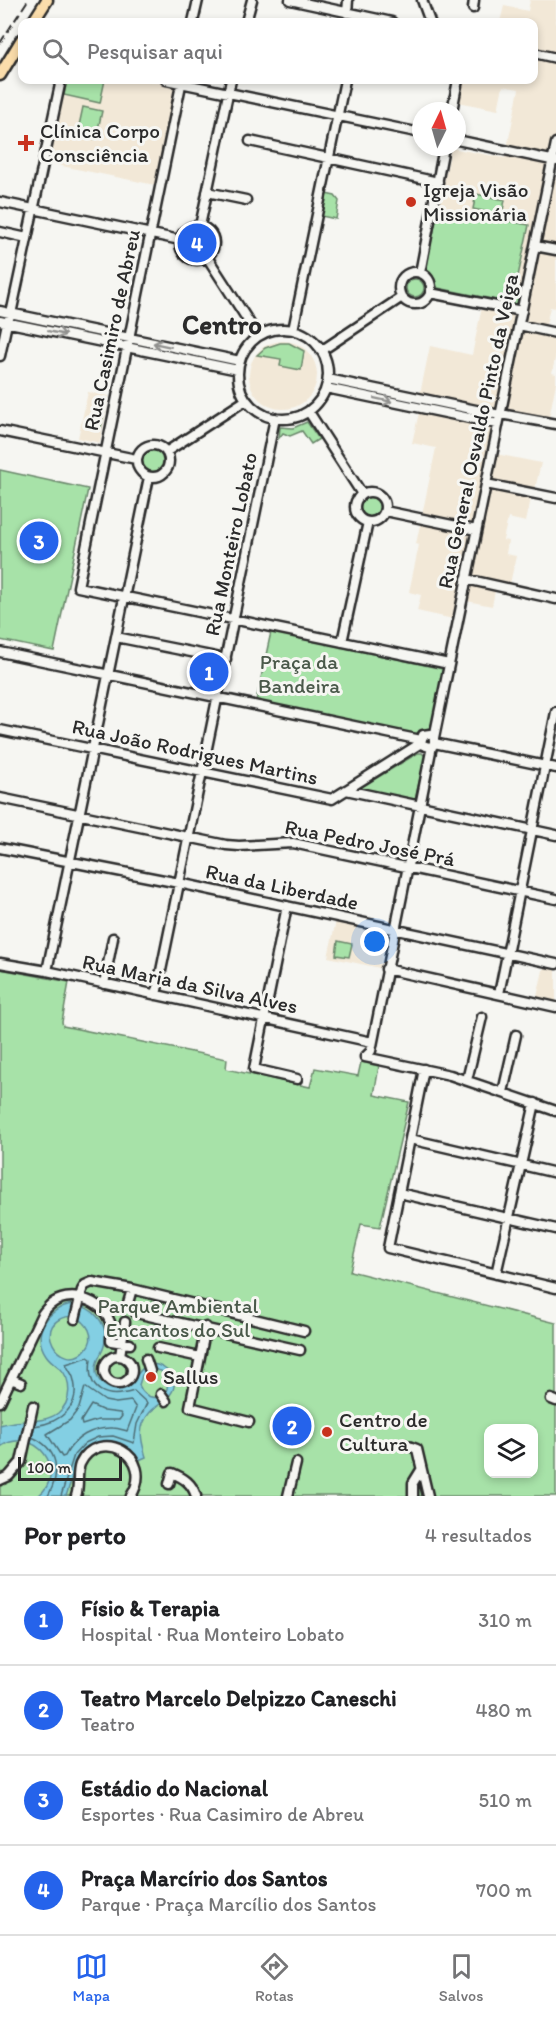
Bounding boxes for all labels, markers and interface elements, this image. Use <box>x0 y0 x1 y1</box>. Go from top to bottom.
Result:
search box <box>18 18 538 84</box>
icon: search <box>39 35 72 68</box>
text: Pesquisar aqui <box>87 38 223 65</box>
north arrow <box>412 102 466 156</box>
place label: Clínica Corpo Consciência <box>40 118 160 167</box>
marker: Clínica Corpo Consciência <box>17 134 35 152</box>
place label: Igreja Visão Missionária <box>423 177 529 226</box>
marker: Igreja Visão Missionária <box>404 195 418 209</box>
pin: 4 <box>178 220 216 266</box>
street label: Rua Casimiro de Abreu <box>78 227 145 433</box>
street label: Rua General Osvaldo Pinto da Veiga <box>432 271 523 591</box>
district label: Centro <box>182 308 262 341</box>
one-way arrow <box>47 328 67 339</box>
one-way arrow <box>153 339 172 350</box>
one-way arrow <box>373 395 393 406</box>
street label: Rua Monteiro Lobato <box>199 450 262 638</box>
pin: 3 <box>20 518 58 564</box>
park label: Praça da Bandeira <box>258 649 340 698</box>
pin: 1 <box>190 650 228 694</box>
street label: Rua João Rodrigues Martins <box>70 713 320 790</box>
street label: Rua Pedro José Prá <box>283 814 457 871</box>
street label: Rua da Liberdade <box>203 858 361 915</box>
your location <box>360 927 389 956</box>
street label: Rua Maria da Silva Alves <box>80 948 300 1019</box>
park label: Parque Ambiental Encantos do Sul <box>98 1293 259 1342</box>
place label: Sallus <box>163 1364 219 1389</box>
marker: Sallus <box>144 1370 158 1384</box>
pin: 2 <box>272 1404 312 1448</box>
place label: Centro de Cultura <box>339 1407 428 1456</box>
map controls <box>484 1424 538 1478</box>
button: layers <box>484 1424 538 1478</box>
marker: Centro de Cultura <box>320 1425 334 1439</box>
scale bar <box>18 1454 122 1482</box>
text: 100 m <box>27 1458 71 1477</box>
text: Por perto <box>24 1519 126 1551</box>
text: 4 resultados <box>425 1523 532 1547</box>
text: Físio & Terapia <box>81 1595 220 1622</box>
text: 1 <box>39 1608 48 1632</box>
text: 310 m <box>478 1608 532 1632</box>
text: Hospital · Rua Monteiro Lobato <box>81 1622 344 1646</box>
text: Teatro Marcelo Delpizzo Caneschi <box>81 1685 397 1712</box>
text: 2 <box>38 1698 49 1722</box>
text: 480 m <box>475 1698 532 1722</box>
text: Teatro <box>81 1712 135 1736</box>
text: Estádio do Nacional <box>81 1775 268 1802</box>
text: 3 <box>38 1788 49 1812</box>
text: 510 m <box>479 1788 532 1812</box>
text: Esportes · Rua Casimiro de Abreu <box>81 1802 364 1826</box>
text: Praça Marcírio dos Santos <box>81 1865 328 1892</box>
text: 4 <box>37 1878 50 1902</box>
text: 700 m <box>476 1878 532 1902</box>
text: Parque · Praça Marcílio dos Santos <box>81 1892 377 1916</box>
tab: Mapa <box>73 1950 110 2005</box>
tab: Rotas <box>255 1950 294 2005</box>
tab: Salvos <box>439 1950 483 2005</box>

